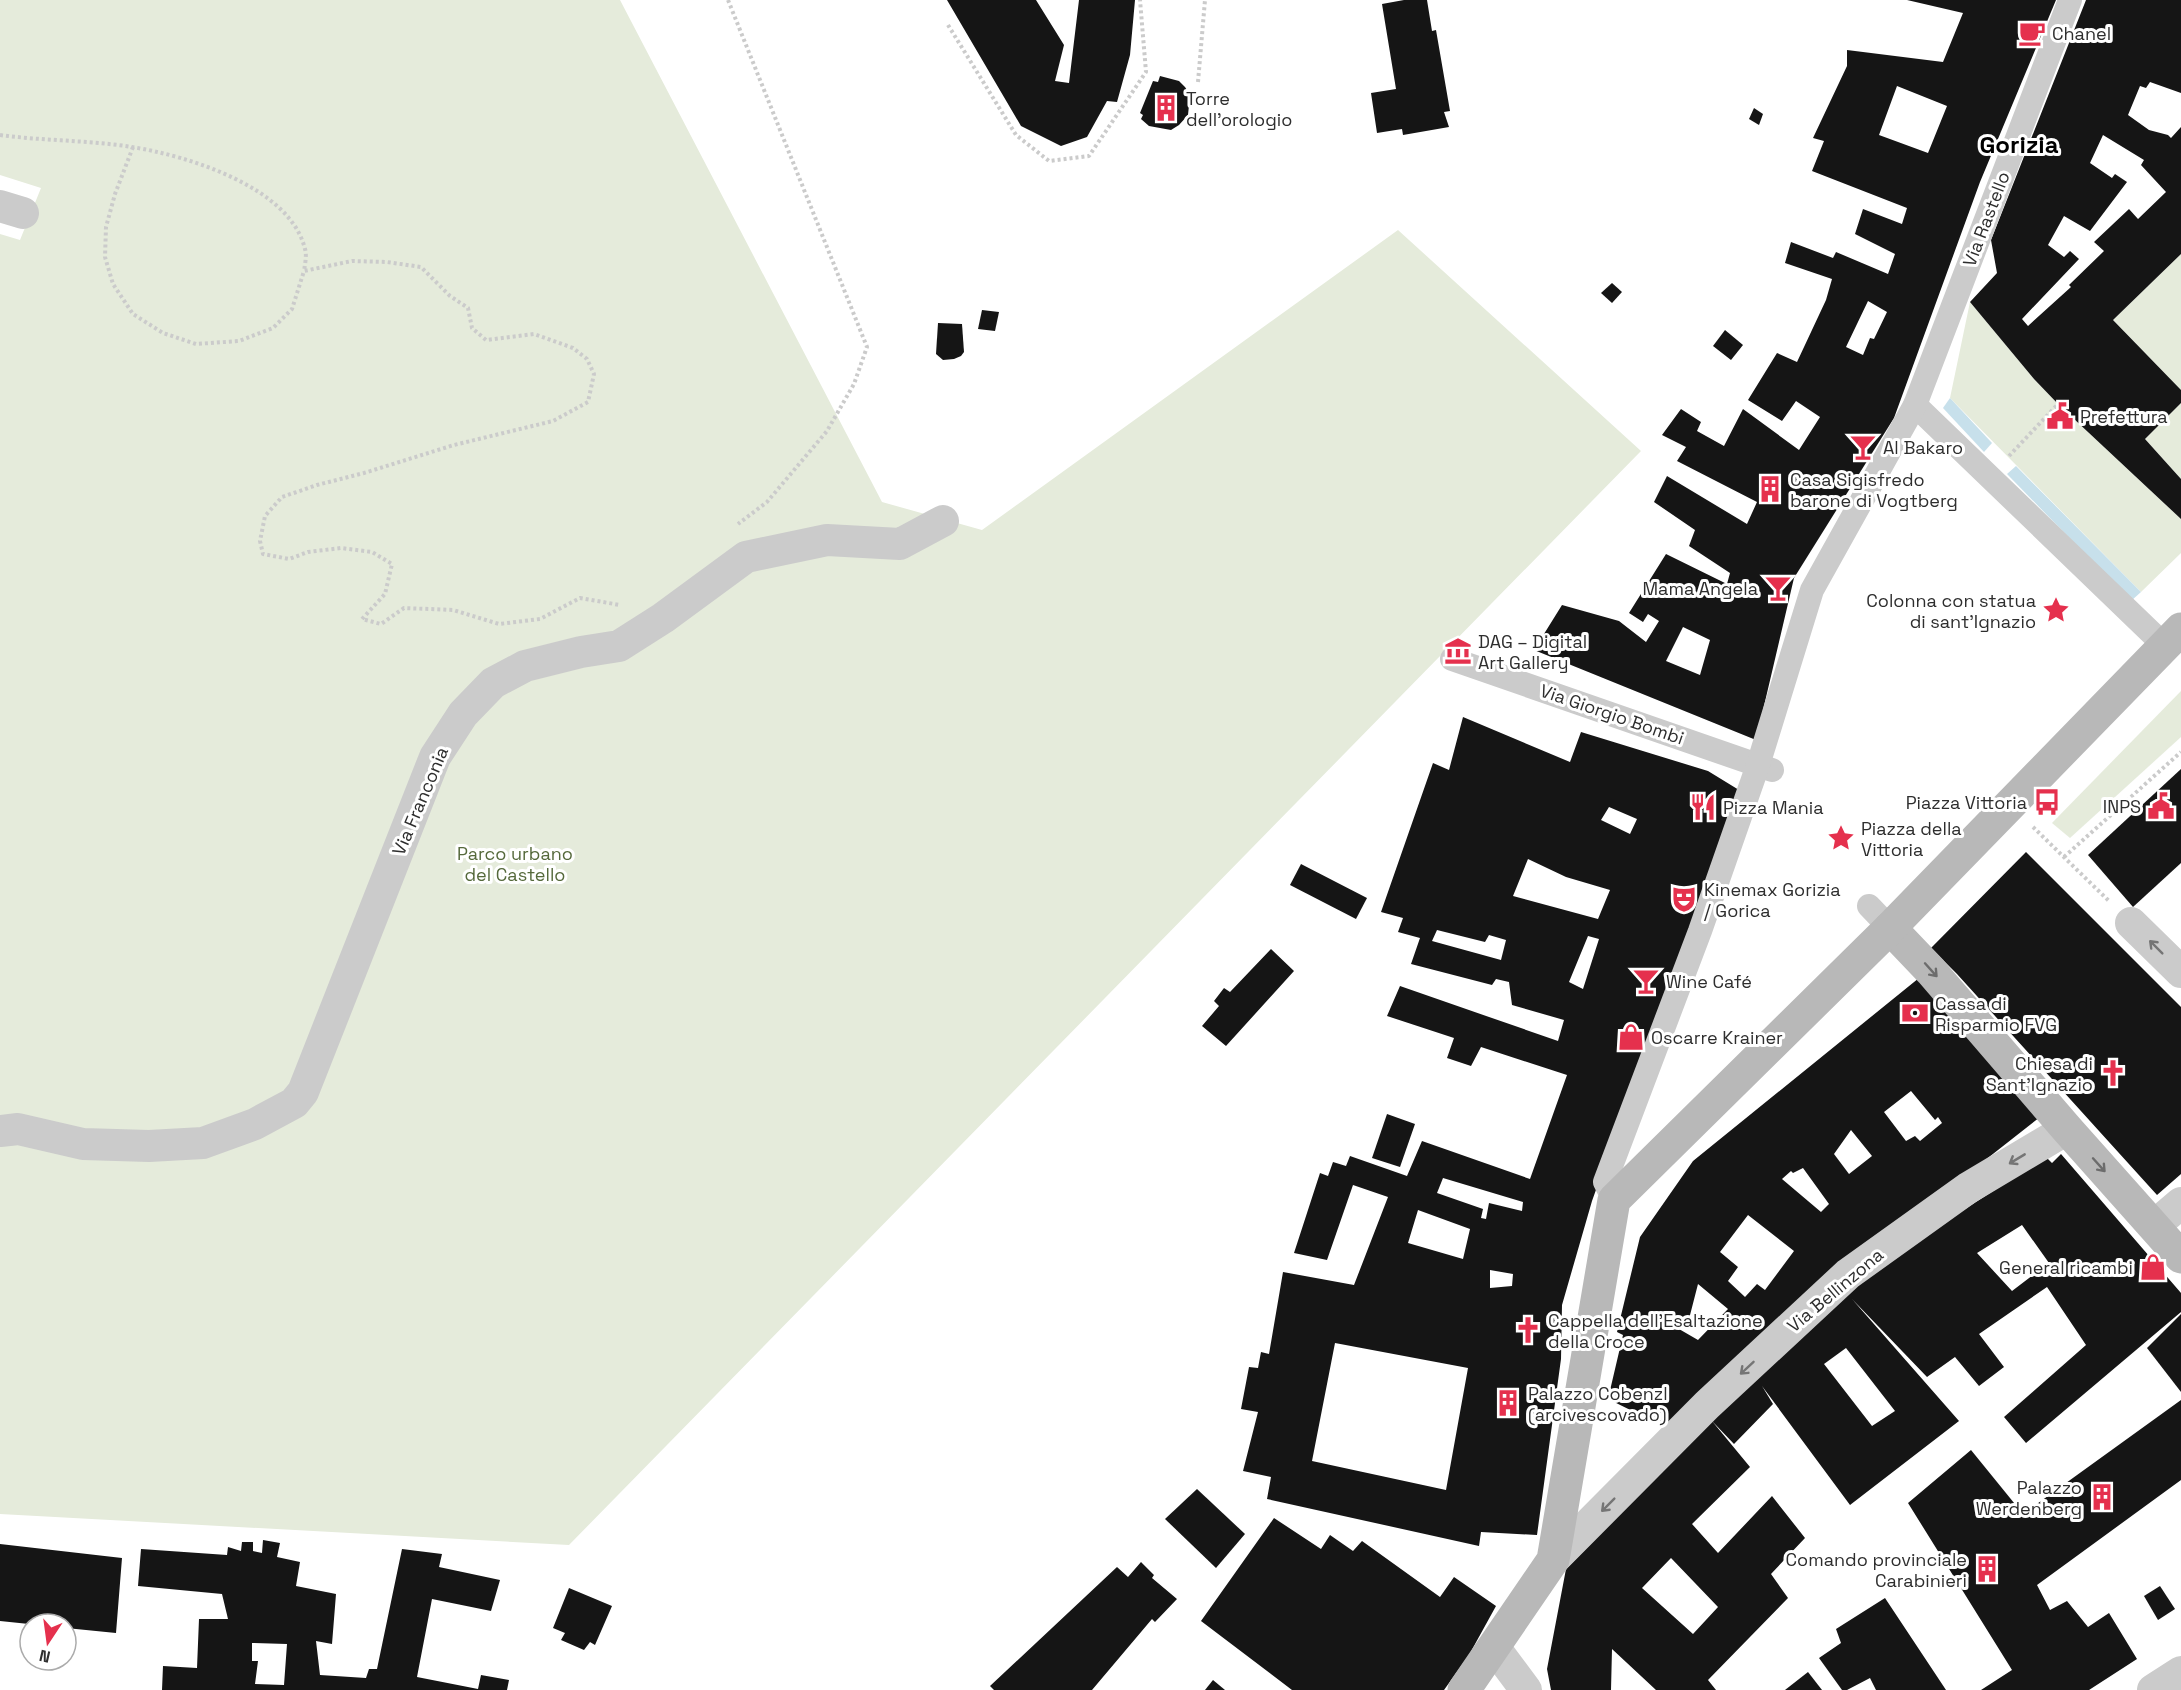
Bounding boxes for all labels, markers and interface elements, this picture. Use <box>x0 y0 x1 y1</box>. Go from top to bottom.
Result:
cafe icon: Chanel <box>2017 18 2047 48</box>
place label: Chanel <box>2052 22 2111 45</box>
place label: Torre dell'orologio <box>1186 87 1292 131</box>
building icon: Torre dell'orologio <box>1151 93 1181 123</box>
district label: Gorizia <box>1979 129 2059 160</box>
street label: Via Rastello <box>1957 168 2015 270</box>
public building icon: Prefettura <box>2045 401 2075 431</box>
place label: Prefettura <box>2080 405 2168 428</box>
bar icon: Al Bakaro <box>1848 432 1878 462</box>
place label: Al Bakaro <box>1883 436 1963 459</box>
place label: Casa Sigisfredo barone di Vogtberg <box>1790 468 1958 512</box>
building icon: Casa Sigisfredo barone di Vogtberg <box>1755 474 1785 504</box>
bar icon: Mama Angela <box>1763 573 1793 603</box>
place label: Mama Angela <box>1643 577 1758 600</box>
place label: Colonna con statua di sant'Ignazio <box>1866 589 2036 633</box>
place icon: Colonna con statua di sant'Ignazio <box>2041 595 2071 625</box>
place label: DAG – Digital Art Gallery <box>1478 630 1587 674</box>
museum icon: DAG – Digital Art Gallery <box>1443 636 1473 666</box>
street label: Via Giorgio Bombi <box>1537 679 1687 749</box>
street label: Via Franconia <box>387 743 453 859</box>
bus stop icon: Piazza Vittoria <box>2032 787 2062 817</box>
place label: Piazza Vittoria <box>1906 791 2027 814</box>
public building icon: INPS <box>2146 791 2176 821</box>
restaurant icon: Pizza Mania <box>1688 792 1718 822</box>
place label: INPS <box>2103 795 2141 818</box>
place label: Pizza Mania <box>1723 796 1824 819</box>
place label: Piazza della Vittoria <box>1861 817 1962 861</box>
place icon: Piazza della Vittoria <box>1826 823 1856 853</box>
park label: Parco urbano del Castello <box>457 842 573 886</box>
place label: Kinemax Gorizia / Gorica <box>1704 878 1841 922</box>
theatre icon: Kinemax Gorizia / Gorica <box>1669 884 1699 914</box>
one-way arrow <box>2148 940 2163 955</box>
one-way arrow <box>1923 963 1938 978</box>
bar icon: Wine Café <box>1631 966 1661 996</box>
place label: Wine Café <box>1666 970 1752 993</box>
place label: Cassa di Risparmio FVG <box>1935 992 2057 1036</box>
bank icon: Cassa di Risparmio FVG <box>1900 998 1930 1028</box>
shop icon: Oscarre Krainer <box>1616 1022 1646 1052</box>
place label: Oscarre Krainer <box>1651 1026 1783 1049</box>
place label: Chiesa di Sant'Ignazio <box>1986 1052 2093 1096</box>
church icon: Chiesa di Sant'Ignazio <box>2098 1058 2128 1088</box>
one-way arrow <box>2009 1153 2026 1165</box>
one-way arrow <box>2092 1157 2106 1172</box>
street label: Via Bellinzona <box>1782 1243 1888 1337</box>
shop icon: General ricambi <box>2138 1252 2168 1282</box>
place label: General ricambi <box>1999 1256 2133 1279</box>
place label: Cappella dell'Esaltazione della Croce <box>1548 1309 1763 1353</box>
church icon: Cappella dell'Esaltazione della Croce <box>1513 1315 1543 1345</box>
one-way arrow <box>1740 1361 1755 1375</box>
place label: Palazzo Cobenzl (arcivescovado) <box>1528 1382 1668 1426</box>
building icon: Palazzo Cobenzl (arcivescovado) <box>1493 1388 1523 1418</box>
place label: Palazzo Werdenberg <box>1976 1476 2082 1520</box>
building icon: Palazzo Werdenberg <box>2087 1482 2117 1512</box>
one-way arrow <box>1601 1497 1616 1512</box>
place label: Comando provinciale Carabinieri <box>1786 1548 1967 1592</box>
building icon: Comando provinciale Carabinieri <box>1972 1554 2002 1584</box>
north arrow <box>18 1612 78 1672</box>
text: N <box>37 1645 52 1668</box>

